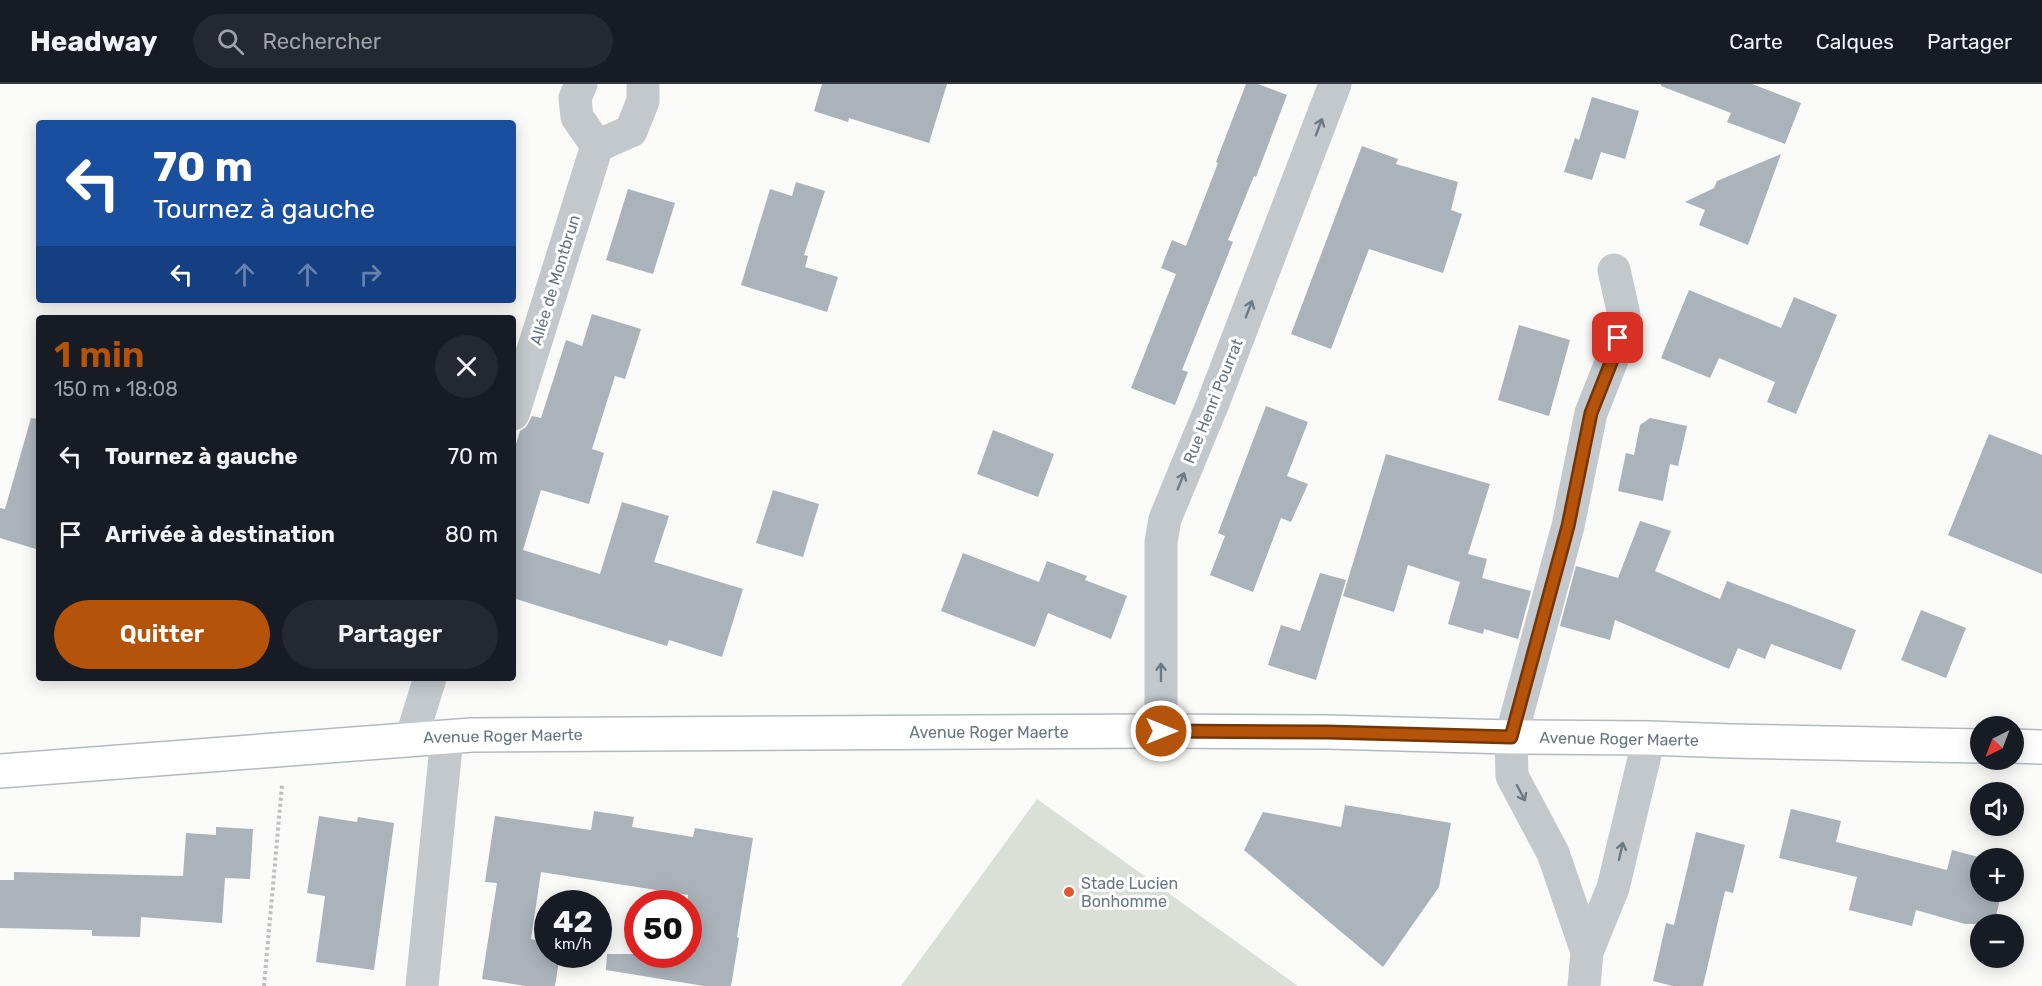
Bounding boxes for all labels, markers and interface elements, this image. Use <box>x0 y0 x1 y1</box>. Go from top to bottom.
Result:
search box <box>193 14 613 68</box>
text: Headway <box>30 25 157 58</box>
icon: search <box>214 25 247 58</box>
text: Rechercher <box>262 28 381 55</box>
text: Carte <box>1729 29 1783 54</box>
text: Calques <box>1816 29 1894 54</box>
text: Partager <box>1927 29 2012 54</box>
one-way arrow <box>1314 118 1325 137</box>
text: 70 m <box>153 142 253 192</box>
icon: left <box>54 144 132 222</box>
text: Tournez à gauche <box>153 193 375 225</box>
street label: Allée de Montbrun <box>526 212 584 348</box>
icon: left <box>165 258 198 291</box>
icon: ahead <box>228 258 261 291</box>
icon: ahead <box>291 258 324 291</box>
icon: right <box>354 258 387 291</box>
one-way arrow <box>1244 300 1255 319</box>
pin <box>1592 312 1643 363</box>
icon: arrive <box>1601 321 1634 354</box>
text: 1 min <box>54 333 145 376</box>
button: close <box>435 335 498 398</box>
street label: Rue Henri Pourrat <box>1179 336 1247 466</box>
text: 150 m · 18:08 <box>54 377 178 401</box>
icon: left <box>54 440 87 473</box>
text: Tournez à gauche <box>105 443 298 470</box>
text: 70 m <box>448 443 498 470</box>
one-way arrow <box>1176 472 1187 490</box>
icon: arrive <box>54 518 87 551</box>
text: Arrivée à destination <box>105 521 335 548</box>
text: 80 m <box>445 521 498 548</box>
button: Quitter <box>54 600 270 669</box>
button: Partager <box>282 600 498 669</box>
one-way arrow <box>1155 663 1167 683</box>
position arrow <box>1129 699 1193 763</box>
north arrow <box>1970 716 2024 770</box>
map controls <box>1970 716 2024 968</box>
street label: Avenue Roger Maerte <box>909 723 1069 742</box>
street label: Avenue Roger Maerte <box>423 725 583 747</box>
street label: Avenue Roger Maerte <box>1539 728 1699 750</box>
button: sound <box>1970 782 2024 836</box>
one-way arrow <box>1516 784 1527 802</box>
one-way arrow <box>1616 842 1628 861</box>
button: + <box>1970 848 2024 902</box>
place label: Stade Lucien Bonhomme <box>1081 874 1178 911</box>
marker: Stade Lucien Bonhomme <box>1062 885 1076 899</box>
speed limit sign: 50 <box>624 890 702 968</box>
text: 42 <box>553 904 593 940</box>
button: − <box>1970 914 2024 968</box>
text: km/h <box>554 935 592 953</box>

